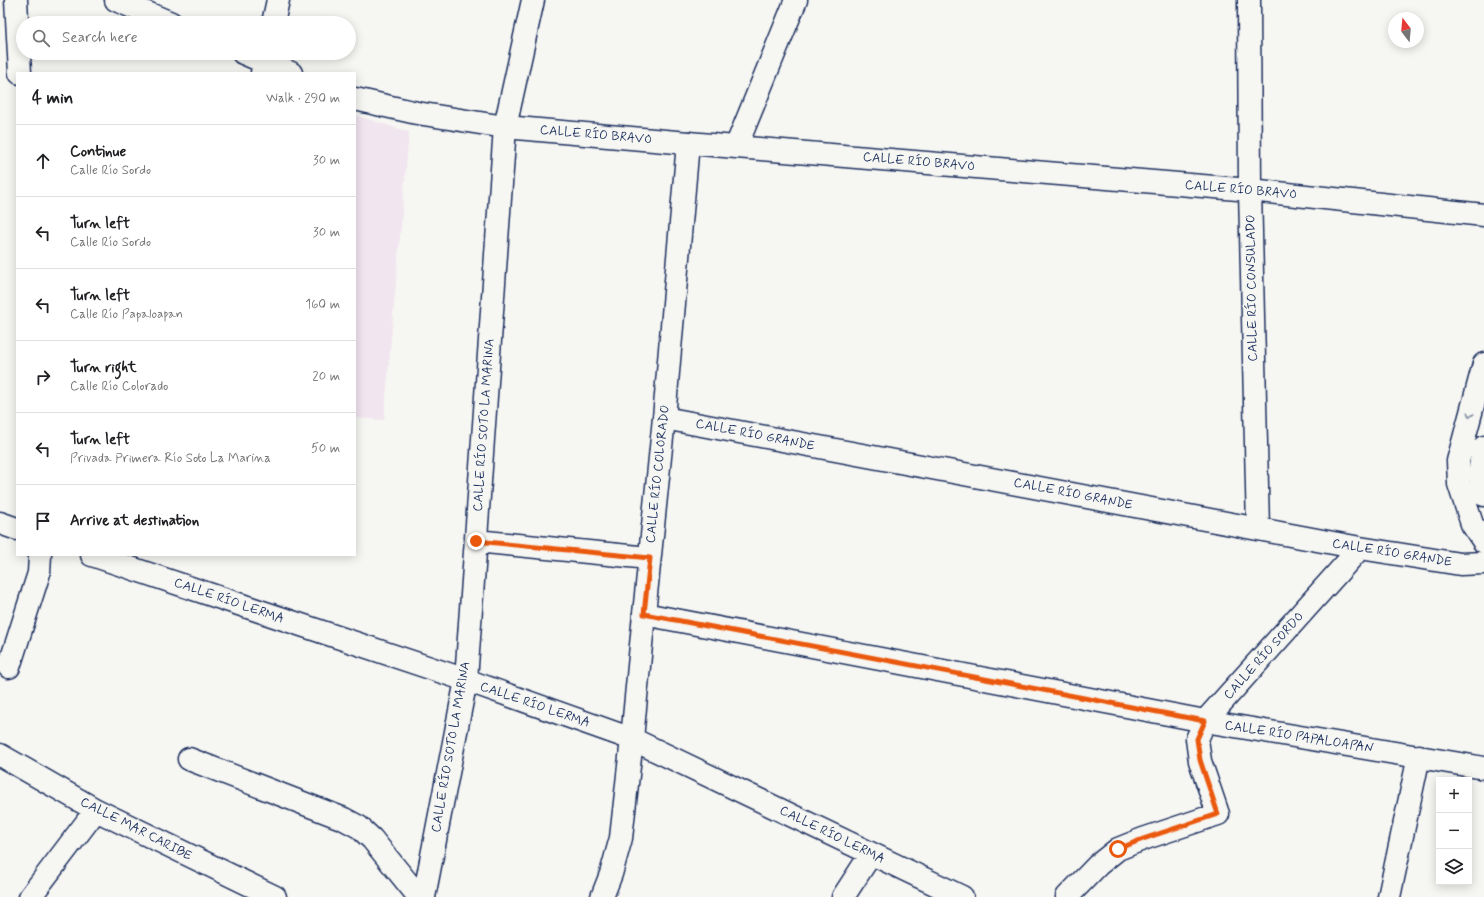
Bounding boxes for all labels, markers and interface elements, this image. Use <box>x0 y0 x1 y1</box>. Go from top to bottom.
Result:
north arrow <box>1388 12 1424 48</box>
search box <box>16 16 356 60</box>
icon: search <box>30 27 52 49</box>
text: Search here <box>62 28 138 48</box>
text: 4 min <box>32 87 73 109</box>
text: Walk · 290 m <box>266 90 340 107</box>
street label: CALLE RÍO BRAVO <box>539 121 653 148</box>
text: Continue <box>70 142 126 162</box>
street label: CALLE RÍO BRAVO <box>862 148 976 175</box>
icon: ahead <box>32 150 54 172</box>
text: 30 m <box>313 152 340 169</box>
text: Calle Río Sordo <box>70 162 151 179</box>
street label: CALLE RÍO BRAVO <box>1184 176 1298 203</box>
text: Turn left <box>70 214 130 234</box>
street label: CALLE RÍO CONSULADO <box>1241 214 1262 362</box>
icon: left <box>32 222 54 244</box>
text: 30 m <box>313 224 340 241</box>
text: Calle Río Sordo <box>70 234 151 251</box>
text: Turn left <box>70 286 130 306</box>
icon: left <box>32 294 54 316</box>
text: 160 m <box>305 296 340 313</box>
text: Calle Río Papaloapan <box>70 306 183 323</box>
street label: CALLE RÍO SOTO LA MARINA <box>468 338 499 512</box>
text: Turn right <box>70 358 137 378</box>
icon: right <box>32 366 54 388</box>
text: 20 m <box>312 368 340 385</box>
text: Calle Río Colorado <box>70 378 168 395</box>
street label: CALLE RÍO COLORADO <box>641 404 674 544</box>
one-way arrow <box>1466 411 1475 418</box>
street label: CALLE RÍO GRANDE <box>694 414 817 455</box>
text: Turn left <box>70 430 130 450</box>
icon: left <box>32 438 54 460</box>
text: 50 m <box>311 440 340 457</box>
text: Privada Primera Río Soto La Marina <box>70 450 271 467</box>
street label: CALLE RÍO GRANDE <box>1012 473 1135 514</box>
icon: arrive <box>32 510 54 532</box>
text: Arrive at destination <box>70 511 199 531</box>
route end <box>467 532 485 550</box>
street label: CALLE RÍO GRANDE <box>1331 534 1454 571</box>
street label: CALLE RÍO LERMA <box>172 573 287 628</box>
street label: CALLE RÍO SORDO <box>1219 608 1308 703</box>
street label: CALLE RÍO SOTO LA MARINA <box>427 660 474 834</box>
street label: CALLE RÍO LERMA <box>478 677 593 732</box>
street label: CALLE RÍO PAPALOAPAN <box>1223 716 1375 757</box>
map controls <box>1436 777 1472 885</box>
button: + <box>1436 777 1472 813</box>
street label: CALLE MAR CARIBE <box>77 793 195 865</box>
street label: CALLE RÍO LERMA <box>776 801 888 868</box>
button: − <box>1436 813 1472 849</box>
route start <box>1109 840 1127 858</box>
button: layers <box>1436 849 1472 885</box>

